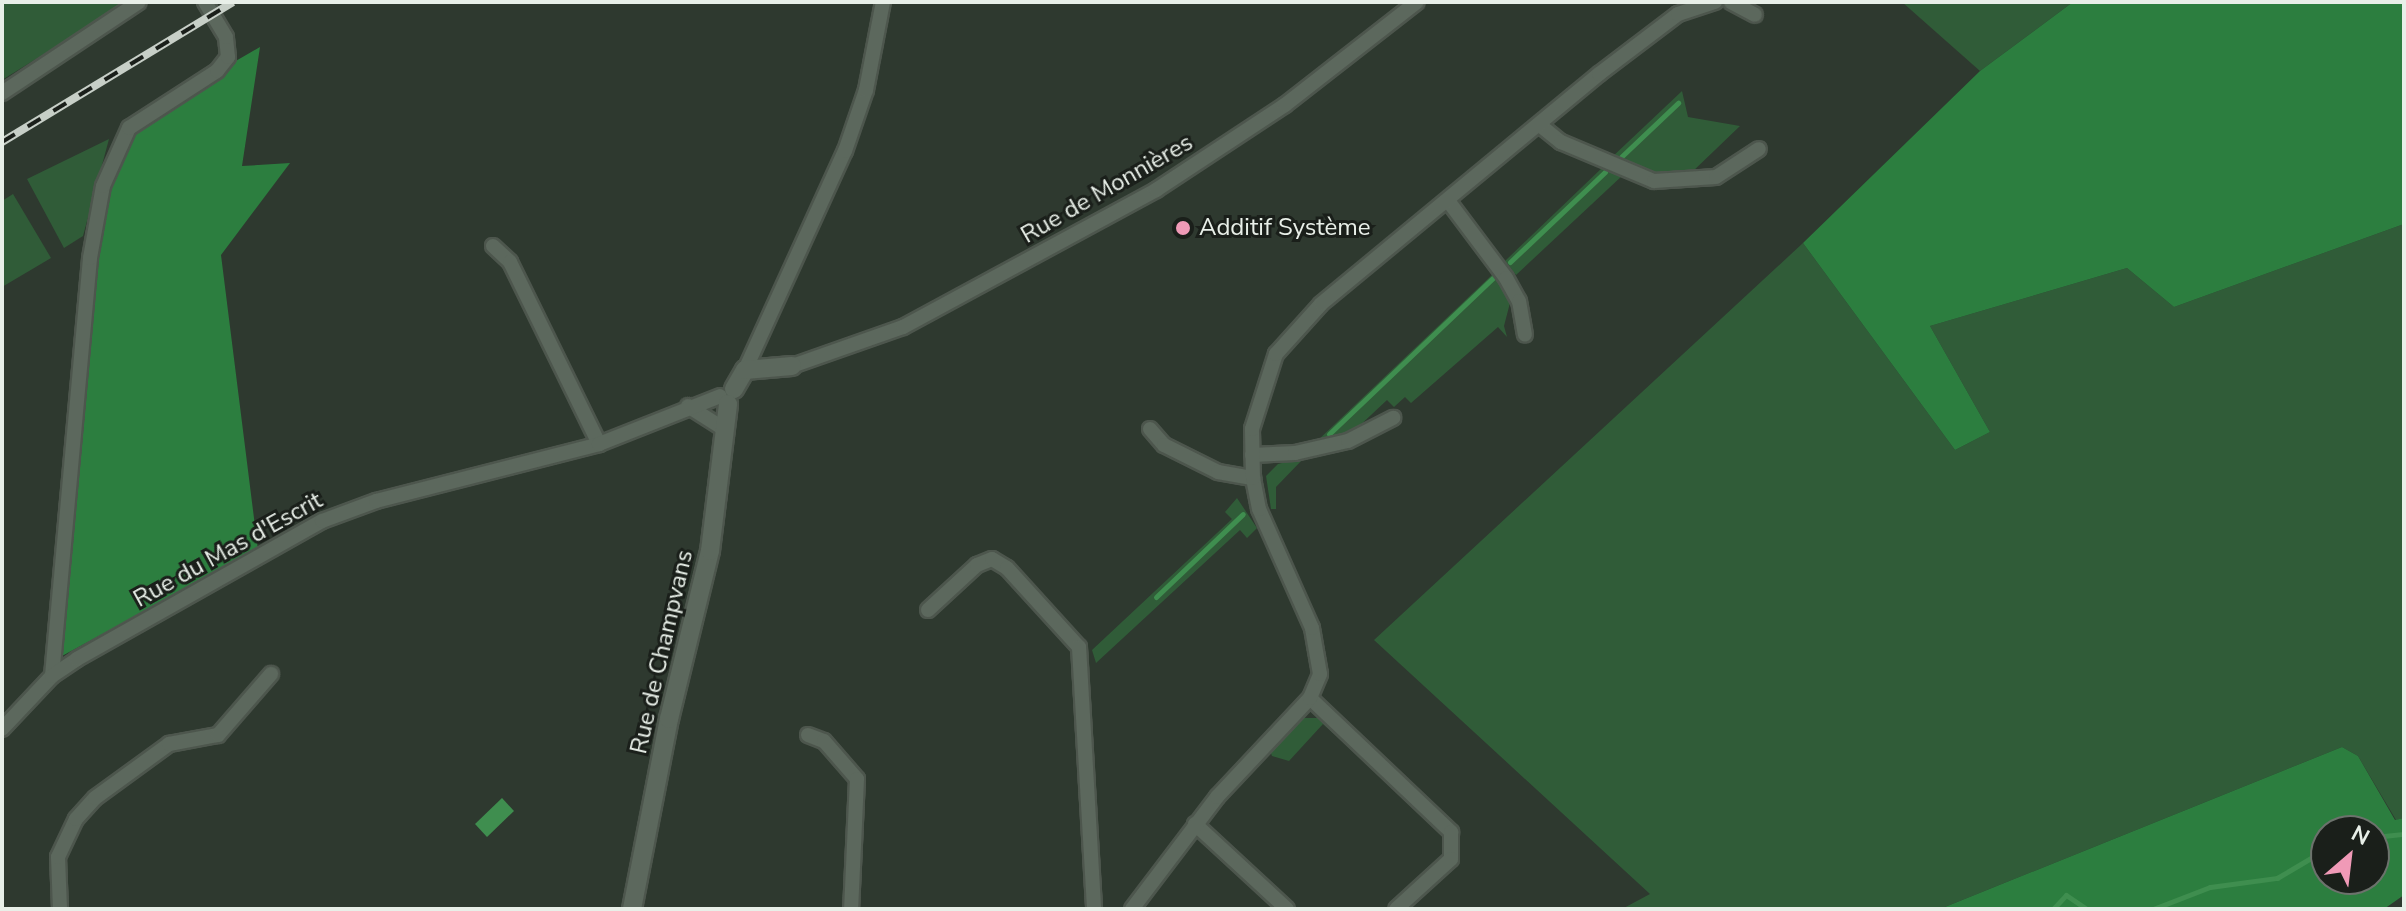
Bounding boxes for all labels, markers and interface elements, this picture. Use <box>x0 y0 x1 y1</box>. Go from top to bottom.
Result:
street label: Rue de Monnières <box>1016 128 1198 250</box>
place label: Additif Système <box>1199 214 1371 242</box>
marker: Additif Système <box>1174 219 1192 237</box>
street label: Rue du Mas d'Escrit <box>129 486 327 614</box>
street label: Rue de Champvans <box>625 547 699 757</box>
north arrow <box>2310 815 2390 895</box>
text: N <box>2346 818 2375 853</box>

